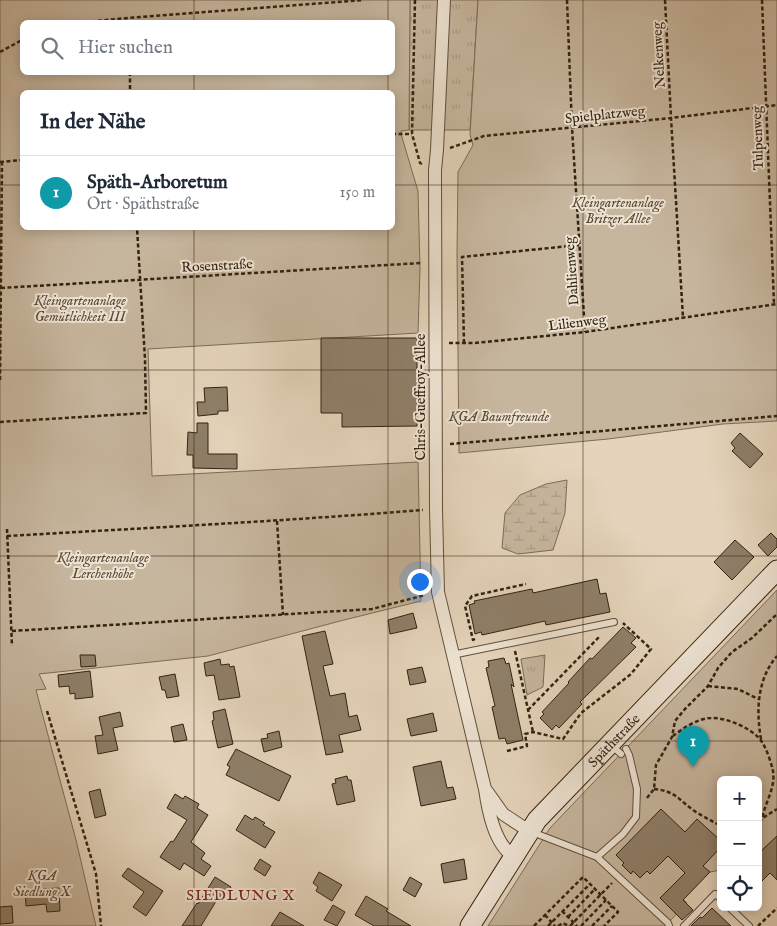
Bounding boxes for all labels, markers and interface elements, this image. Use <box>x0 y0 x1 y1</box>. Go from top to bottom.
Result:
search box <box>20 20 395 75</box>
street label: Nelkenweg <box>648 21 670 89</box>
icon: search <box>38 34 66 62</box>
text: Hier suchen <box>78 36 173 60</box>
street label: Spielplatzweg <box>564 102 646 128</box>
street label: Tulpenweg <box>748 105 768 171</box>
text: In der Nähe <box>40 109 146 136</box>
text: Späth-Arboretum <box>87 171 228 195</box>
text: 1 <box>53 183 59 203</box>
text: 150 m <box>340 183 375 203</box>
park label: Kleingartenanlage Britzer Allee <box>571 194 664 228</box>
text: Ort · Späthstraße <box>87 195 199 215</box>
street label: Dahlienweg <box>561 235 583 306</box>
street label: Rosenstraße <box>181 255 254 277</box>
park label: Kleingartenanlage Gemütlichkeit III <box>33 292 127 326</box>
street label: Lilienweg <box>547 310 607 335</box>
street label: Chris-Gueffroy-Allee <box>412 333 430 460</box>
park label: KGA Baumfreunde <box>448 408 550 426</box>
park label: Kleingartenanlage Lerchenhöhe <box>56 549 149 583</box>
your location <box>407 569 433 595</box>
street label: Späthstraße <box>584 710 645 772</box>
pin: 1 <box>677 726 709 767</box>
map controls <box>717 776 762 911</box>
button: + <box>717 776 762 821</box>
button: − <box>717 821 762 866</box>
button: locate <box>717 866 762 911</box>
park label: KGA Siedlung X <box>13 867 72 902</box>
district label: SIEDLUNG X <box>186 886 296 905</box>

